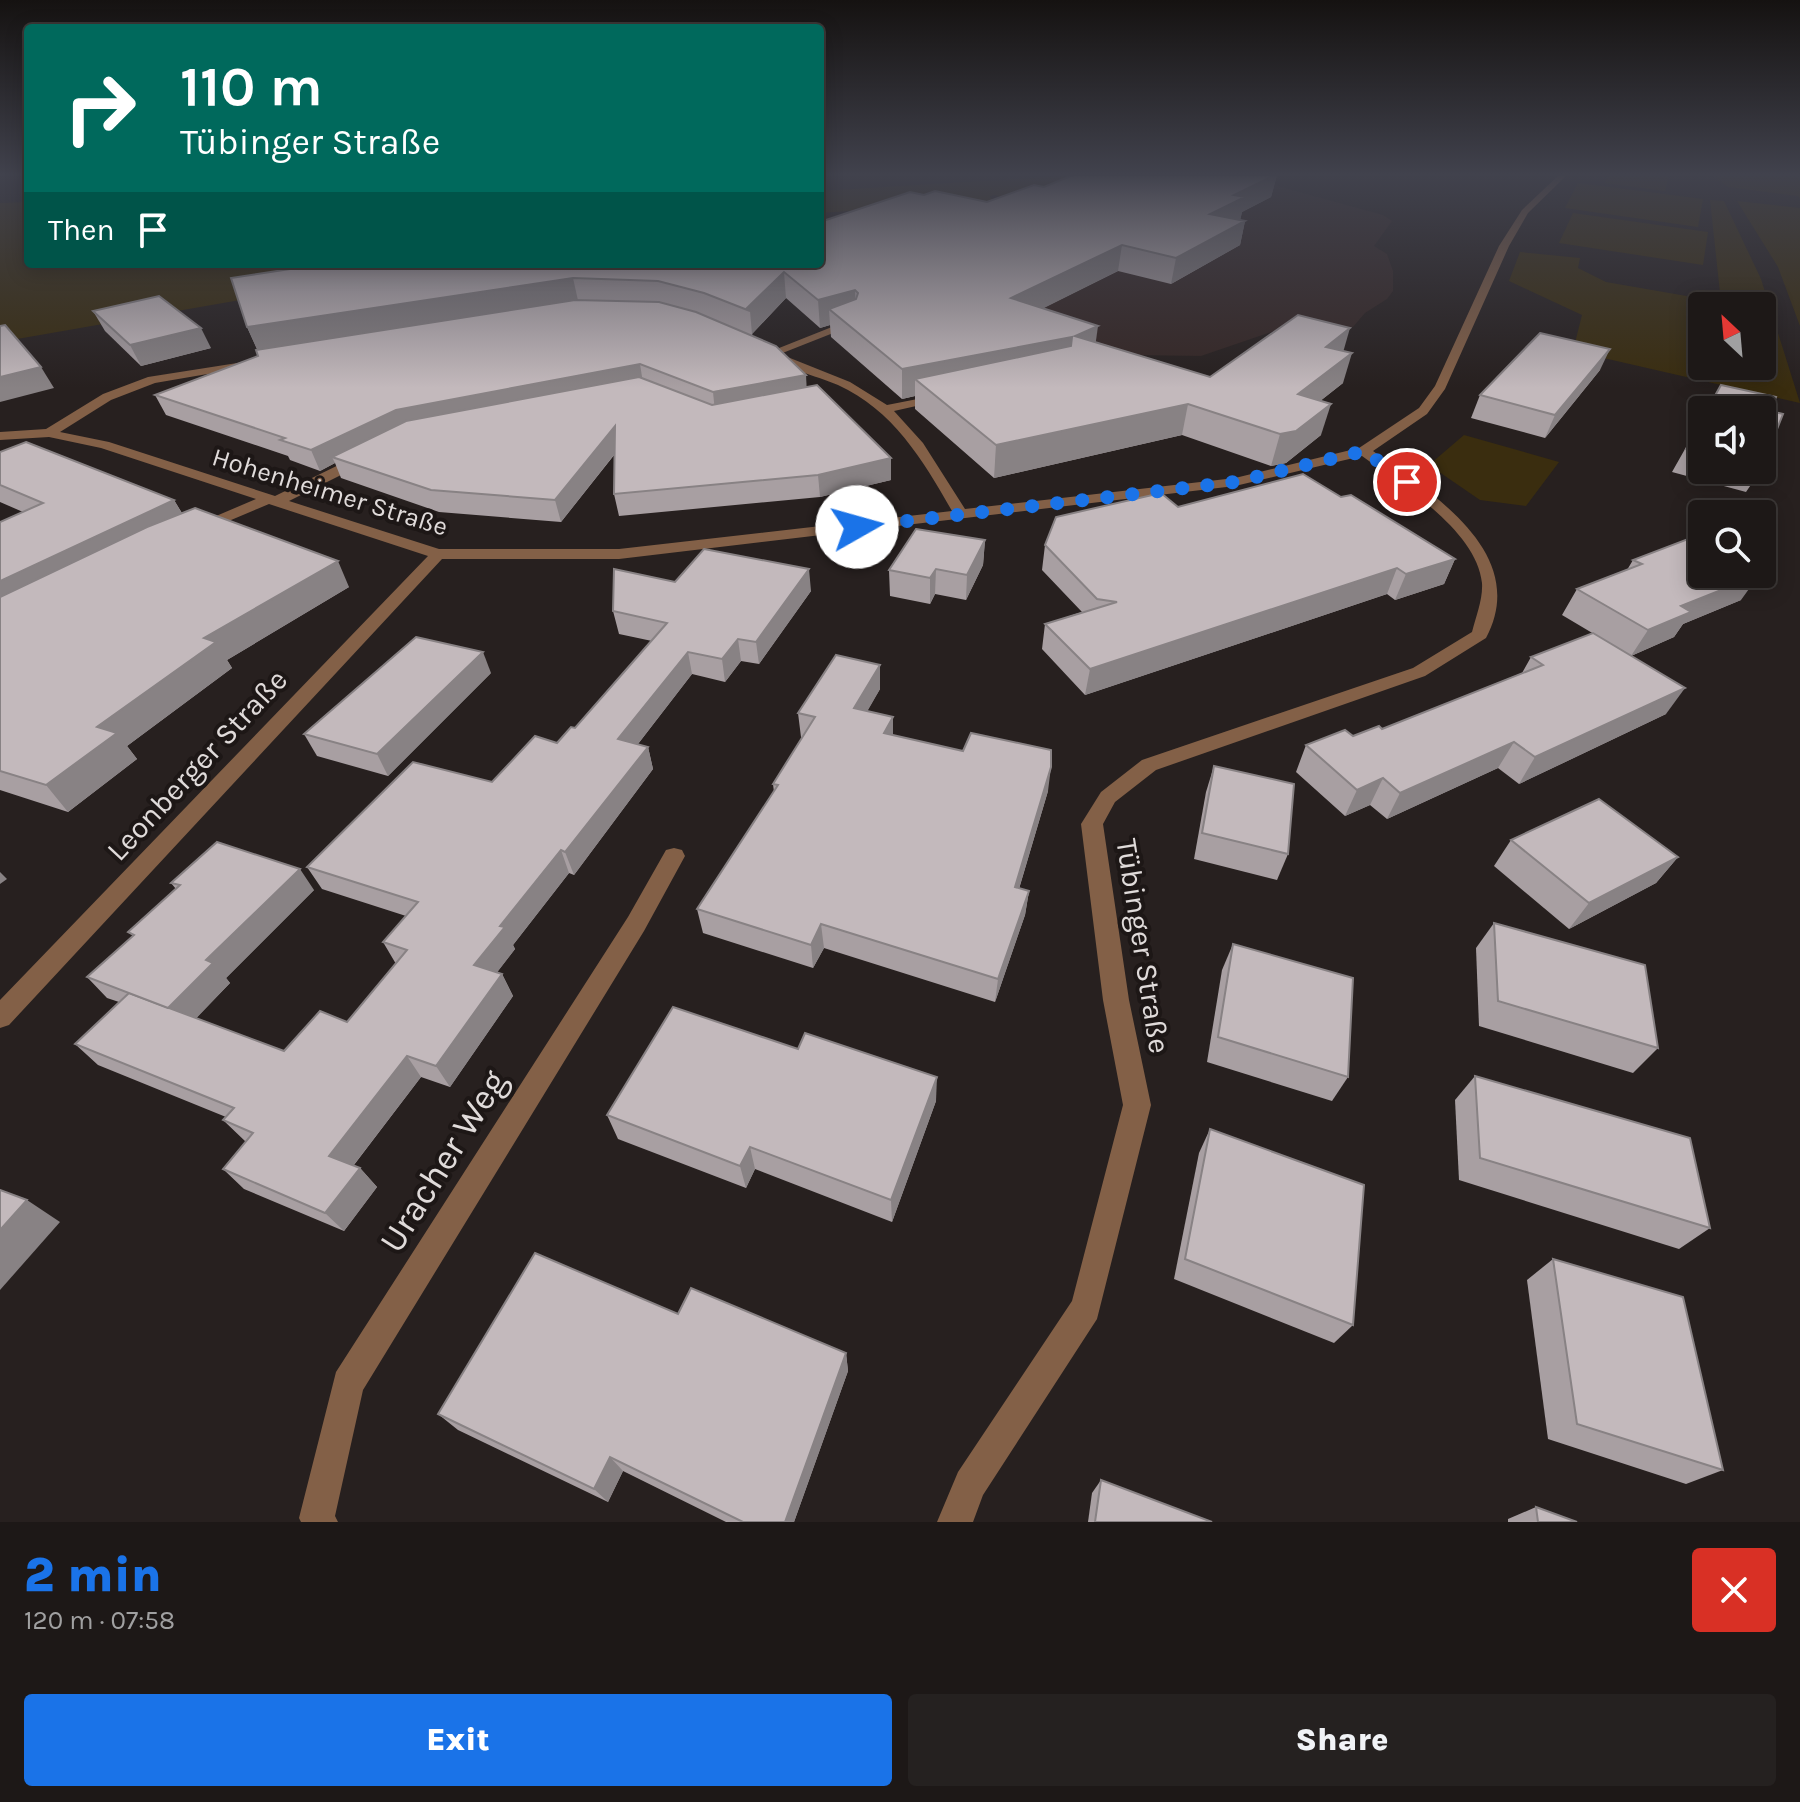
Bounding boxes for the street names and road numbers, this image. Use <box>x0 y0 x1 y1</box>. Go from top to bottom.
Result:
street label: Hohenheimer Straße <box>208 441 452 543</box>
street label: Leonberger Straße <box>99 662 295 868</box>
street label: Tübinger Straße <box>1108 836 1178 1056</box>
street label: Uracher Weg <box>370 1062 516 1260</box>

